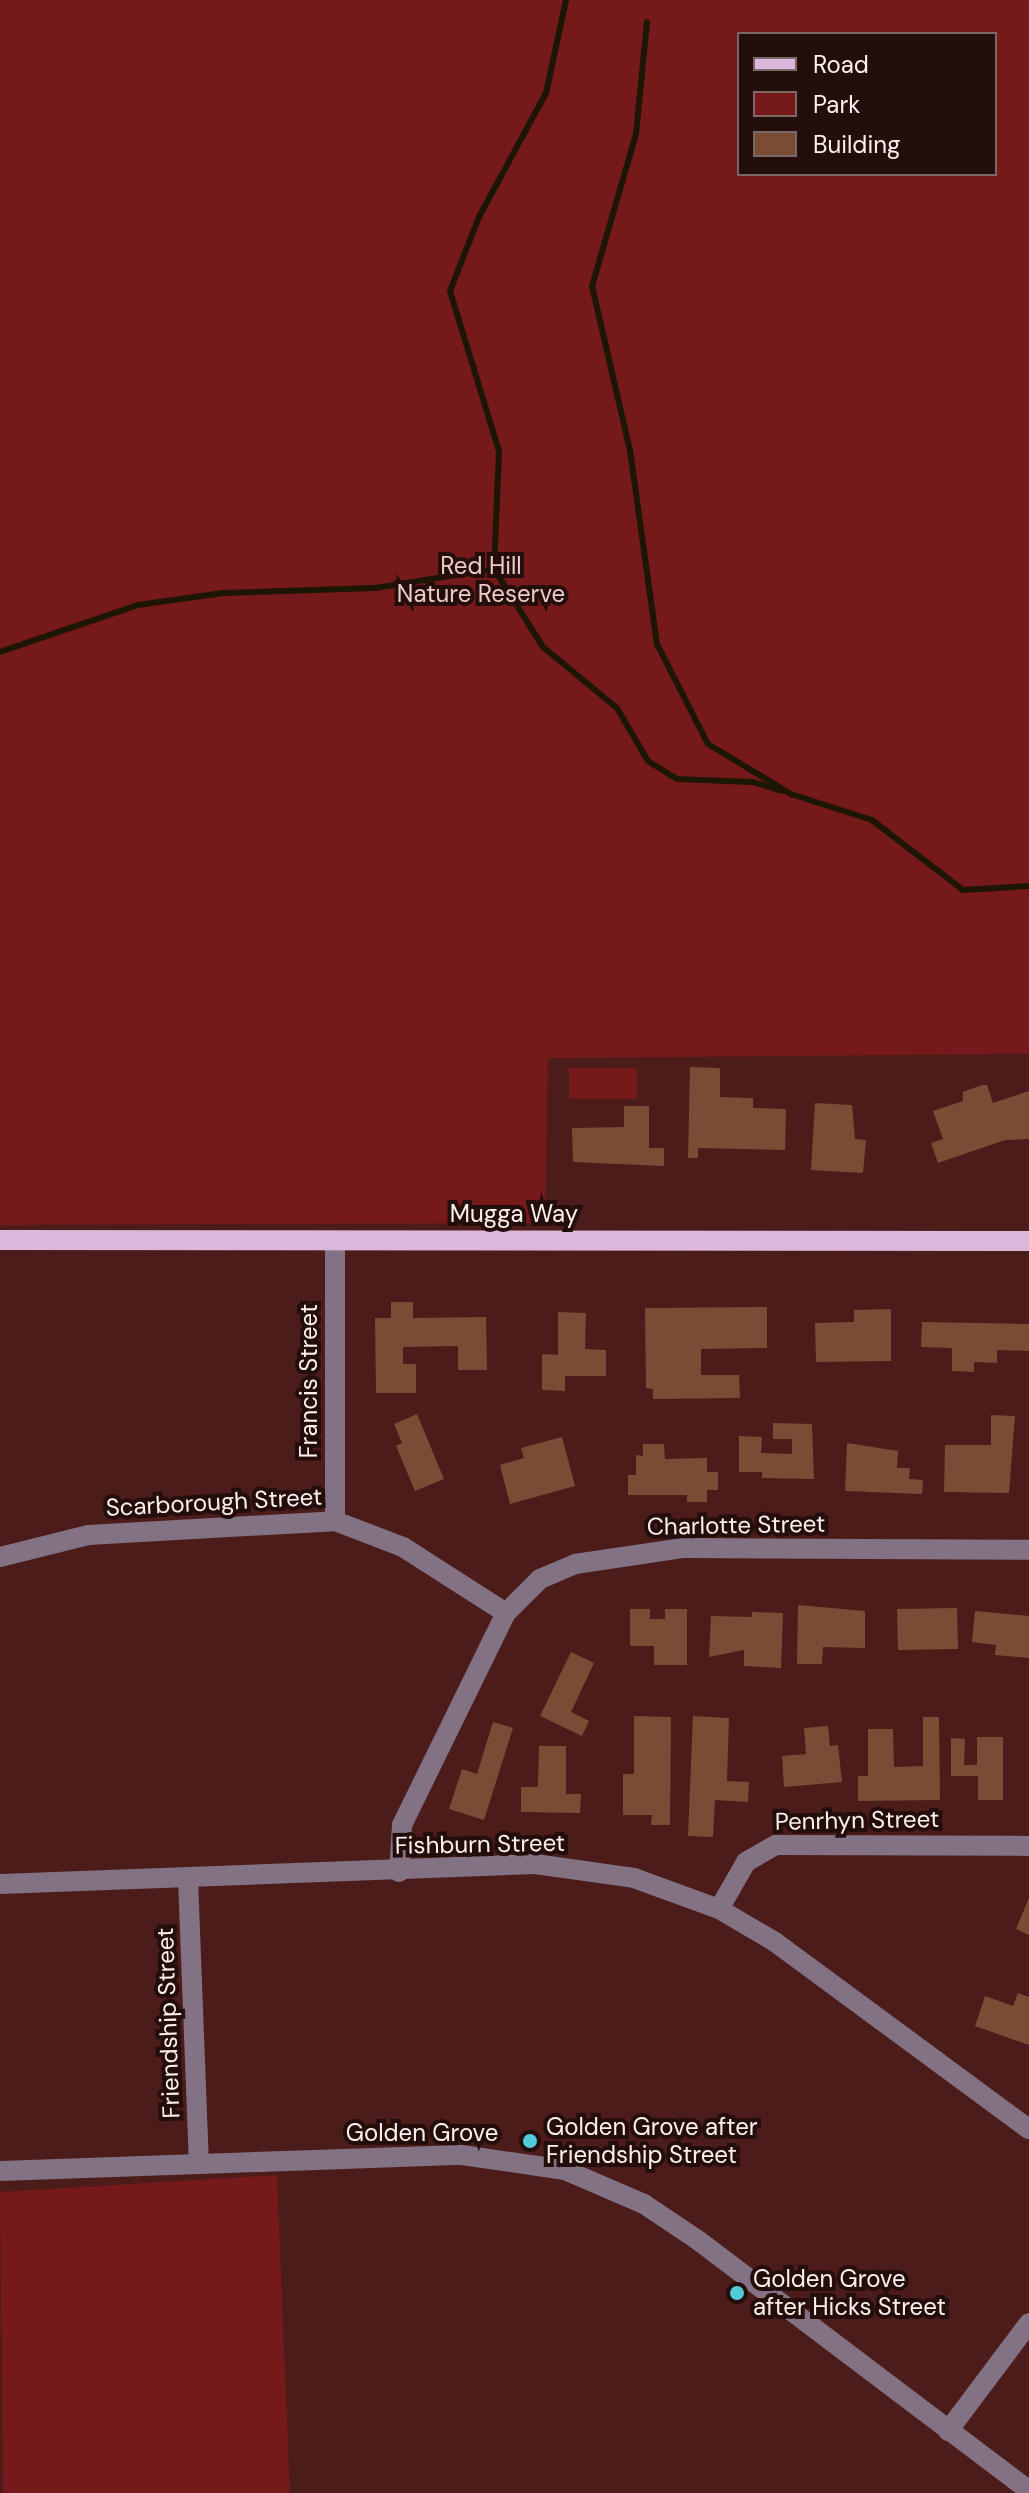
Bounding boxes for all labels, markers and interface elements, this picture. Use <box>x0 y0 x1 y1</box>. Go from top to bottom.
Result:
legend <box>737 32 997 176</box>
text: Road <box>813 49 869 80</box>
text: Park <box>813 89 860 120</box>
text: Building <box>813 129 900 160</box>
park label: Red Hill Nature Reserve <box>397 552 565 608</box>
street label: Mugga Way <box>450 1200 578 1228</box>
street label: Francis Street <box>295 1304 323 1458</box>
street label: Scarborough Street <box>105 1482 323 1522</box>
street label: Charlotte Street <box>646 1509 826 1541</box>
street label: Penrhyn Street <box>775 1804 939 1836</box>
street label: Fishburn Street <box>395 1828 565 1860</box>
street label: Friendship Street <box>150 1927 186 2119</box>
place label: Golden Grove after Friendship Street <box>546 2113 758 2169</box>
street label: Golden Grove <box>346 2119 498 2147</box>
marker: Golden Grove after Friendship Street <box>521 2132 539 2150</box>
place label: Golden Grove after Hicks Street <box>753 2265 946 2321</box>
marker: Golden Grove after Hicks Street <box>728 2284 746 2302</box>

